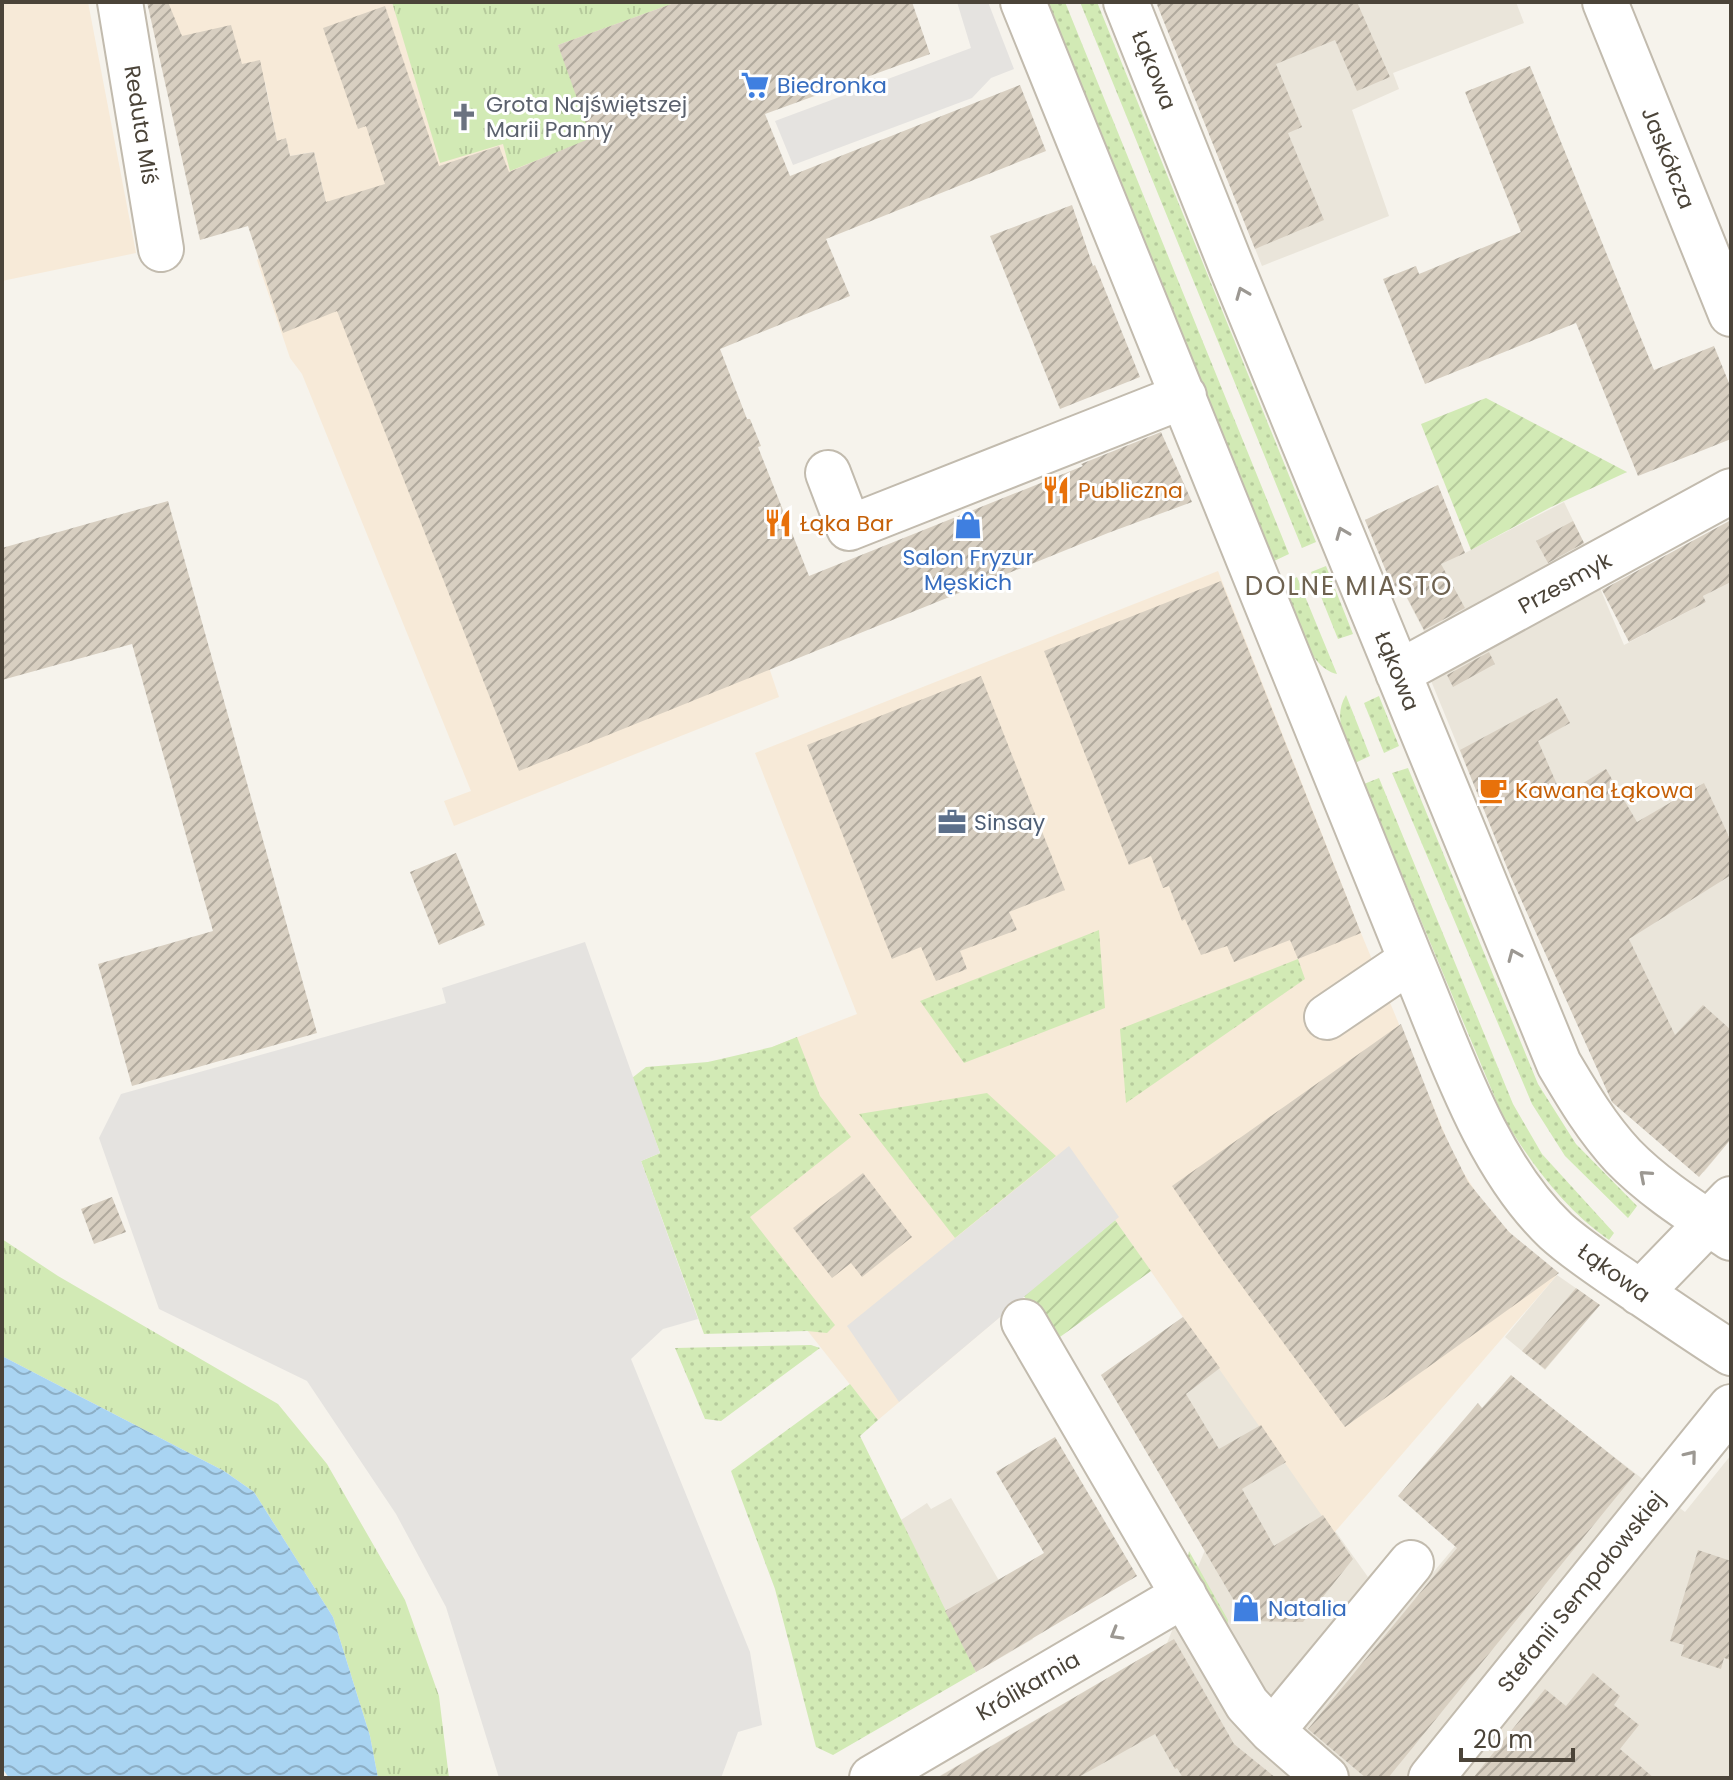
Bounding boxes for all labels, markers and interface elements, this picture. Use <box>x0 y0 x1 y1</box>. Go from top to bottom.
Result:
street label: Łąkowa <box>1124 26 1184 114</box>
street label: Reduta Miś <box>116 63 166 187</box>
supermarket icon: Biedronka <box>740 70 770 100</box>
place label: Biedronka <box>777 70 887 101</box>
place label: Grota Najświętszej Marii Panny <box>486 89 687 145</box>
church icon: Grota Najświętszej Marii Panny <box>449 102 479 132</box>
street label: Jaskółcza <box>1634 103 1702 213</box>
one-way arrow <box>1236 287 1252 301</box>
restaurant icon: Publiczna <box>1041 475 1071 505</box>
place label: Publiczna <box>1078 475 1183 506</box>
restaurant icon: Łąka Bar <box>763 508 793 538</box>
place label: Łąka Bar <box>800 508 893 539</box>
shop icon: Salon Fryzur Męskich <box>953 510 983 540</box>
one-way arrow <box>1335 527 1351 541</box>
place label: Salon Fryzur Męskich <box>902 542 1034 598</box>
street label: Przesmyk <box>1513 544 1618 621</box>
district label: DOLNE MIASTO <box>1245 568 1453 604</box>
street label: Łąkowa <box>1367 627 1427 715</box>
cafe icon: Kawana Łąkowa <box>1478 775 1508 805</box>
place label: Kawana Łąkowa <box>1515 775 1694 806</box>
office icon: Sinsay <box>937 807 967 837</box>
place label: Sinsay <box>974 807 1046 838</box>
one-way arrow <box>1507 949 1524 963</box>
one-way arrow <box>1640 1171 1655 1186</box>
street label: Łąkowa <box>1571 1236 1657 1310</box>
one-way arrow <box>1682 1450 1696 1465</box>
street label: Stefanii Sempołowskiej <box>1490 1485 1672 1699</box>
shop icon: Natalia <box>1231 1593 1261 1623</box>
place label: Natalia <box>1268 1593 1347 1624</box>
one-way arrow <box>1111 1624 1125 1640</box>
street label: Królikarnia <box>970 1644 1086 1728</box>
scale bar <box>1461 1712 1573 1762</box>
text: 20 m <box>1473 1723 1533 1756</box>

